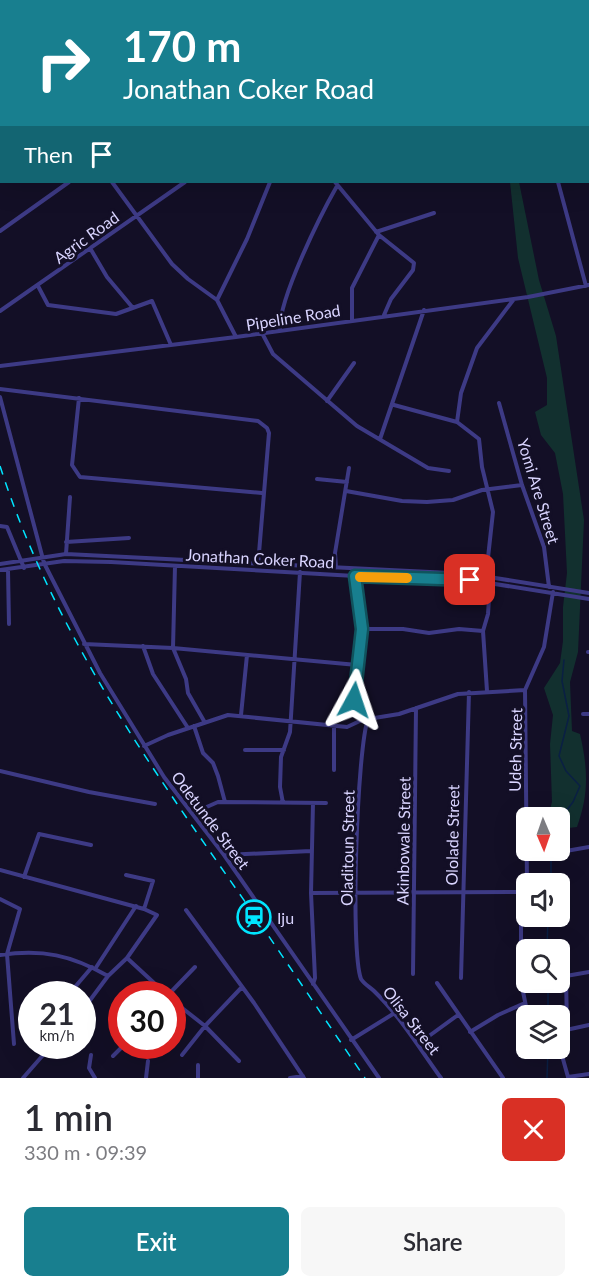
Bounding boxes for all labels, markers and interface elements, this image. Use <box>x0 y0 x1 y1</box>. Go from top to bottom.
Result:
text: 170 m <box>123 21 241 71</box>
icon: right <box>24 24 102 102</box>
text: Jonathan Coker Road <box>123 72 374 105</box>
icon: arrive <box>85 138 118 171</box>
text: Then <box>24 141 73 168</box>
street label: Agric Road <box>50 207 122 267</box>
street label: Pipeline Road <box>244 300 342 334</box>
street label: Yomi Are Street <box>514 436 564 546</box>
street label: Jonathan Coker Road <box>185 545 335 571</box>
pin <box>444 554 495 605</box>
icon: arrive <box>453 563 486 596</box>
position arrow <box>322 668 386 732</box>
street label: Udeh Street <box>505 708 525 792</box>
street label: Odetunde Street <box>168 767 254 873</box>
street label: Akinbowale Street <box>392 776 414 905</box>
street label: Ololade Street <box>442 784 462 886</box>
street label: Oladitoun Street <box>336 790 358 906</box>
north arrow <box>516 807 570 861</box>
map controls <box>516 807 570 1059</box>
button: sound <box>516 873 570 927</box>
station icon: Iju <box>236 899 272 935</box>
place label: Iju <box>277 908 294 927</box>
button: search <box>516 939 570 993</box>
speed limit sign: 30 <box>108 981 186 1059</box>
street label: Olisa Street <box>379 982 445 1058</box>
text: 21 <box>40 995 74 1031</box>
button: layers <box>516 1005 570 1059</box>
text: km/h <box>39 1026 75 1044</box>
text: 1 min <box>24 1095 113 1139</box>
button: close <box>502 1098 565 1161</box>
text: 330 m · 09:39 <box>24 1140 147 1164</box>
button: Exit <box>24 1207 289 1276</box>
button: Share <box>301 1207 565 1276</box>

